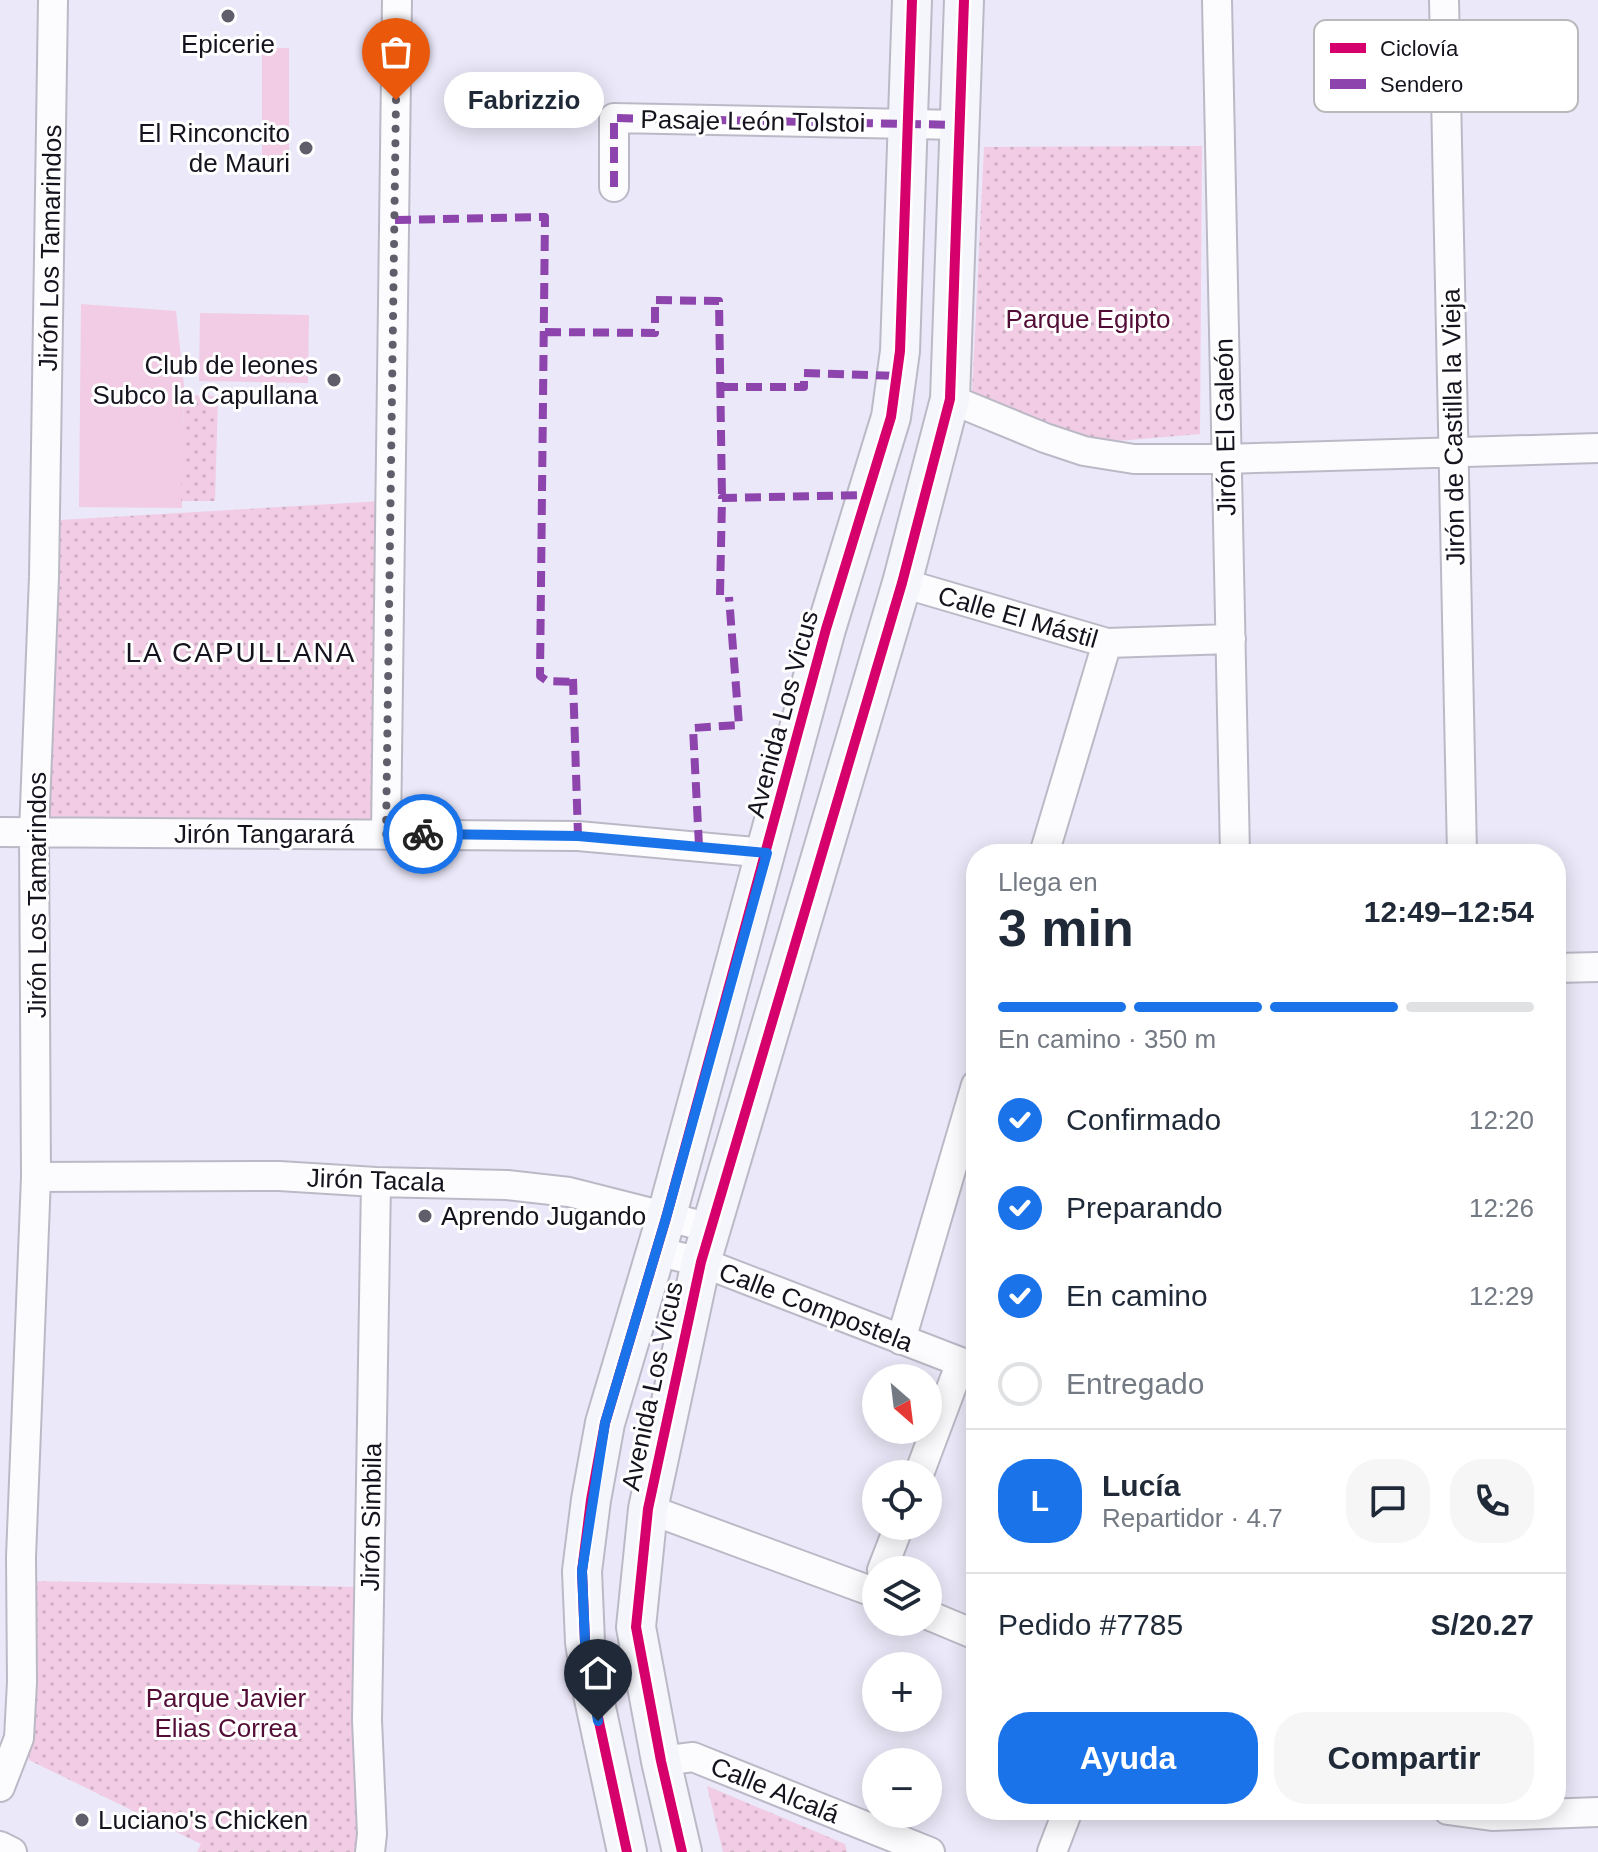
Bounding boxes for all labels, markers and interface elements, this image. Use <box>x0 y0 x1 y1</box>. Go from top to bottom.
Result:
marker: Epicerie <box>219 7 237 25</box>
pin <box>362 18 430 100</box>
legend <box>1314 20 1578 112</box>
place label: Epicerie <box>181 29 275 59</box>
icon: bag <box>374 30 418 74</box>
text: Ciclovía <box>1380 36 1459 61</box>
callout: Fabrizzio <box>444 72 604 128</box>
text: Sendero <box>1380 72 1463 97</box>
text: Fabrizzio <box>468 85 580 115</box>
street label: Pasaje León Tolstoi <box>640 104 866 138</box>
place label: El Rinconcito de Mauri <box>138 118 290 178</box>
street label: Jirón Los Tamarindos <box>33 124 67 372</box>
marker: El Rinconcito de Mauri <box>297 139 315 157</box>
street label: Jirón de Castilla la Vieja <box>1436 288 1470 566</box>
park label: Parque Egipto <box>1006 304 1170 334</box>
street label: Jirón El Galeón <box>1208 338 1242 516</box>
place label: Club de leones Subco la Capullana <box>93 350 319 410</box>
marker: Club de leones Subco la Capullana <box>325 371 343 389</box>
street label: Calle El Mástil <box>935 580 1101 654</box>
street label: Avenida Los Vicus <box>740 607 824 821</box>
district label: LA CAPULLANA <box>126 637 357 668</box>
street label: Jirón Los Tamarindos <box>22 772 52 1018</box>
courier <box>383 794 463 874</box>
icon: bike <box>401 812 445 856</box>
street label: Jirón Tangarará <box>174 819 355 849</box>
text: Llega en <box>998 867 1098 897</box>
text: 12:49–12:54 <box>1364 895 1534 928</box>
text: 3 min <box>998 899 1134 957</box>
text: En camino · 350 m <box>998 1024 1216 1054</box>
icon: check <box>998 1098 1042 1142</box>
text: Confirmado <box>1066 1103 1221 1136</box>
text: 12:20 <box>1469 1105 1534 1135</box>
street label: Jirón Tacala <box>306 1163 446 1197</box>
icon: check <box>998 1186 1042 1230</box>
text: Preparando <box>1066 1191 1223 1224</box>
text: 12:26 <box>1469 1193 1534 1223</box>
place label: Aprendo Jugando <box>441 1201 646 1231</box>
marker: Aprendo Jugando <box>416 1207 434 1225</box>
street label: Calle Compostela <box>715 1256 918 1358</box>
icon: check <box>998 1274 1042 1318</box>
street label: Avenida Los Vicus <box>615 1279 689 1493</box>
text: En camino <box>1066 1279 1208 1312</box>
text: 12:29 <box>1469 1281 1534 1311</box>
north arrow <box>862 1364 942 1444</box>
map controls <box>862 1364 942 1828</box>
text: Entregado <box>1066 1367 1204 1400</box>
street label: Jirón Simbila <box>355 1442 387 1592</box>
button: chat <box>1346 1459 1430 1543</box>
button: phone <box>1450 1459 1534 1543</box>
button: locate <box>862 1460 942 1540</box>
text: Lucía <box>1102 1469 1180 1502</box>
text: L <box>1031 1484 1049 1517</box>
text: Repartidor · 4.7 <box>1102 1503 1283 1533</box>
button: layers <box>862 1556 942 1636</box>
text: Pedido #7785 <box>998 1608 1183 1641</box>
text: S/20.27 <box>1431 1608 1534 1641</box>
pin <box>564 1639 632 1721</box>
icon: home <box>576 1651 620 1695</box>
button: + <box>862 1652 942 1732</box>
park label: Parque Javier Elias Correa <box>146 1683 307 1743</box>
button: Ayuda <box>998 1712 1258 1804</box>
button: Compartir <box>1274 1712 1534 1804</box>
button: − <box>862 1748 942 1828</box>
street label: Calle Alcalá <box>706 1751 844 1830</box>
place label: Luciano's Chicken <box>98 1805 308 1835</box>
marker: Luciano's Chicken <box>73 1811 91 1829</box>

